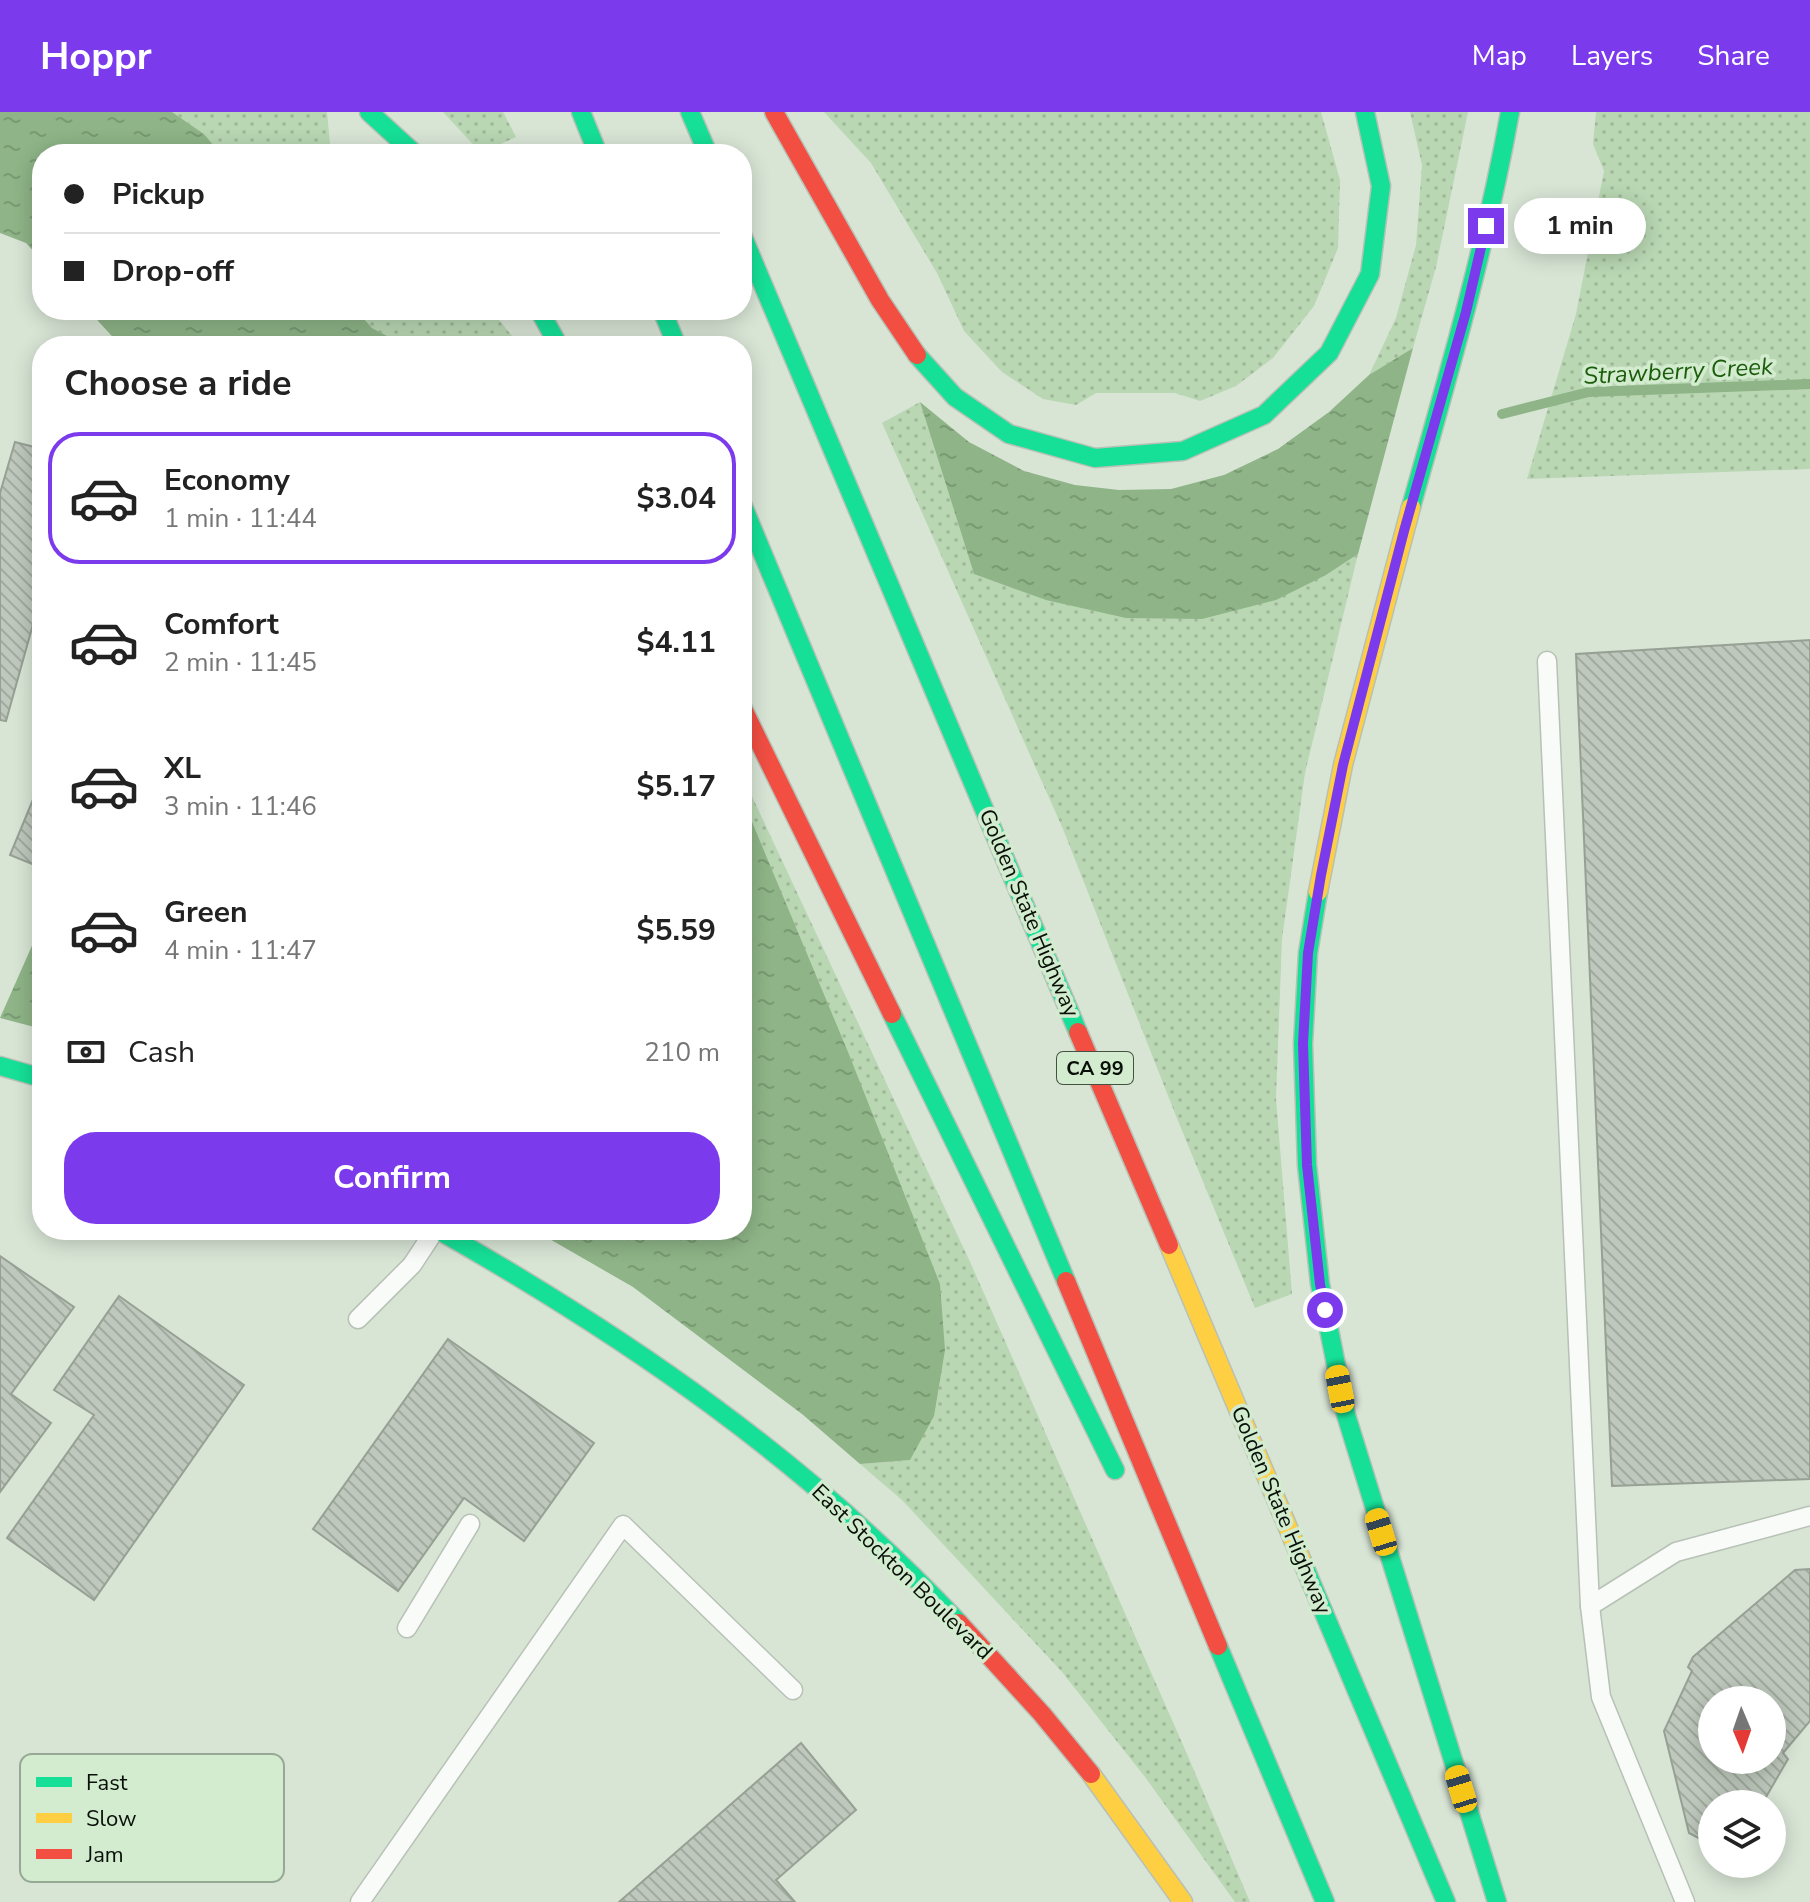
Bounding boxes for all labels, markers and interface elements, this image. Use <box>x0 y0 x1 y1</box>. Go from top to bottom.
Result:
text: Hoppr <box>40 31 152 82</box>
text: Map <box>1472 37 1527 75</box>
text: Layers <box>1571 37 1653 75</box>
text: Share <box>1697 37 1770 75</box>
text: Pickup <box>112 174 205 215</box>
callout: 1 min <box>1514 198 1646 254</box>
route end <box>1468 208 1504 244</box>
text: 1 min <box>1546 208 1614 243</box>
text: Drop-off <box>112 251 234 292</box>
water label: Strawberry Creek <box>1582 350 1775 392</box>
text: Choose a ride <box>64 359 292 408</box>
text: Economy <box>164 460 290 501</box>
icon: car <box>68 462 140 534</box>
text: $3.04 <box>637 478 716 519</box>
text: 1 min · 11:44 <box>164 501 317 536</box>
text: Comfort <box>164 604 279 645</box>
icon: car <box>68 606 140 678</box>
text: $4.11 <box>637 622 716 663</box>
text: 2 min · 11:45 <box>164 645 317 680</box>
text: XL <box>164 748 201 789</box>
icon: car <box>68 750 140 822</box>
text: $5.17 <box>637 766 716 807</box>
text: 3 min · 11:46 <box>164 789 317 824</box>
street label: Golden State Highway <box>972 804 1087 1022</box>
text: Green <box>164 892 248 933</box>
icon: car <box>68 894 140 966</box>
text: $5.59 <box>637 910 716 951</box>
text: 4 min · 11:47 <box>164 933 317 968</box>
icon: cash <box>64 1030 108 1074</box>
text: Cash <box>128 1032 195 1073</box>
text: 210 m <box>644 1035 720 1070</box>
road number: CA 99 <box>1057 1052 1133 1084</box>
button: Confirm <box>64 1132 720 1224</box>
route start <box>1307 1292 1343 1328</box>
car <box>1324 1363 1356 1415</box>
street label: Golden State Highway <box>1224 1401 1339 1619</box>
street label: East Stockton Boulevard <box>805 1477 999 1667</box>
car <box>1363 1506 1399 1558</box>
north arrow <box>1698 1686 1786 1774</box>
map controls <box>1698 1686 1786 1878</box>
legend <box>20 1754 284 1882</box>
car <box>1443 1763 1479 1815</box>
text: Fast <box>86 1768 128 1798</box>
button: layers <box>1698 1790 1786 1878</box>
text: Slow <box>86 1804 137 1834</box>
text: Jam <box>85 1840 124 1870</box>

